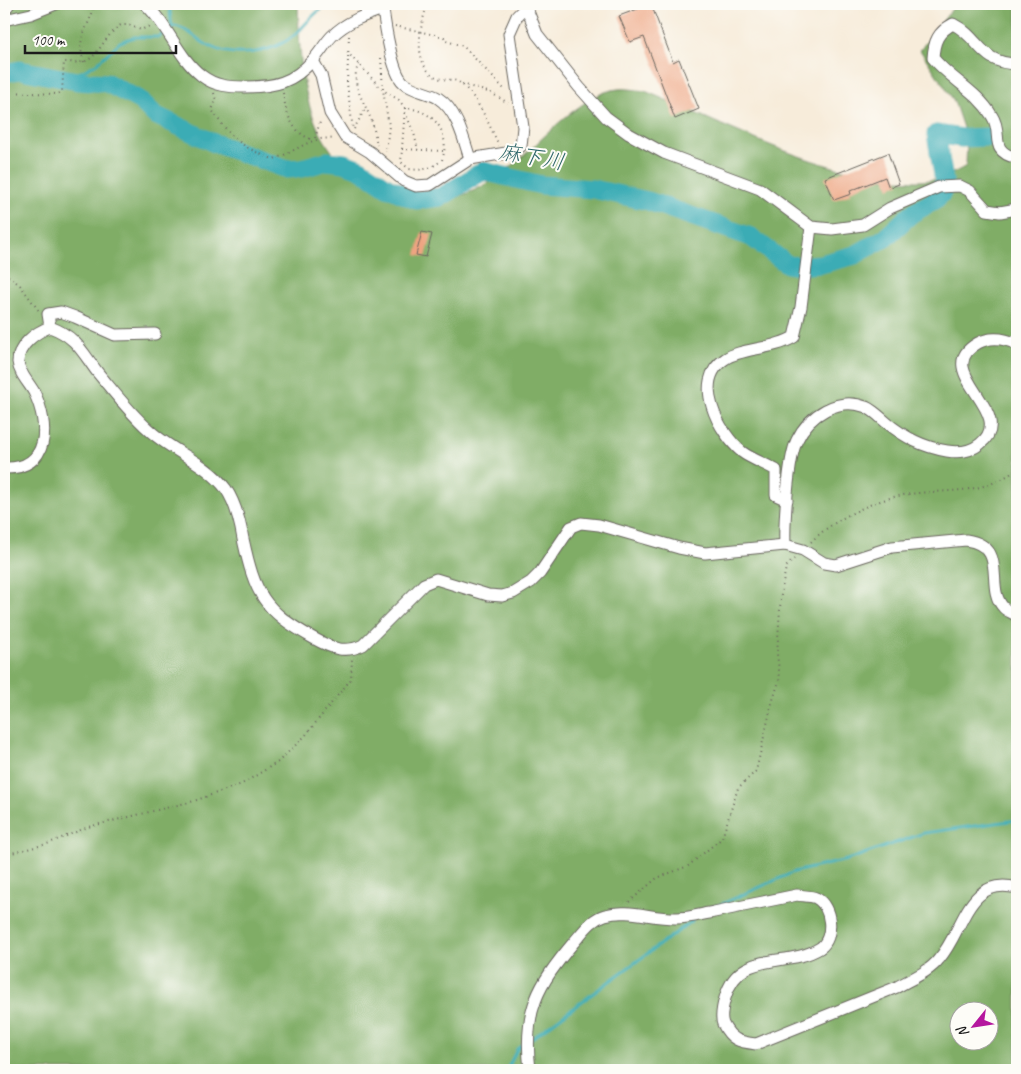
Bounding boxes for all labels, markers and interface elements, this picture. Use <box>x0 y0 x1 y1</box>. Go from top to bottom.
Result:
scale bar <box>25 22 176 54</box>
text: 100 m <box>32 31 66 50</box>
water label: 麻下川 <box>497 137 567 177</box>
north arrow <box>948 1002 998 1052</box>
text: N <box>952 1022 973 1040</box>

